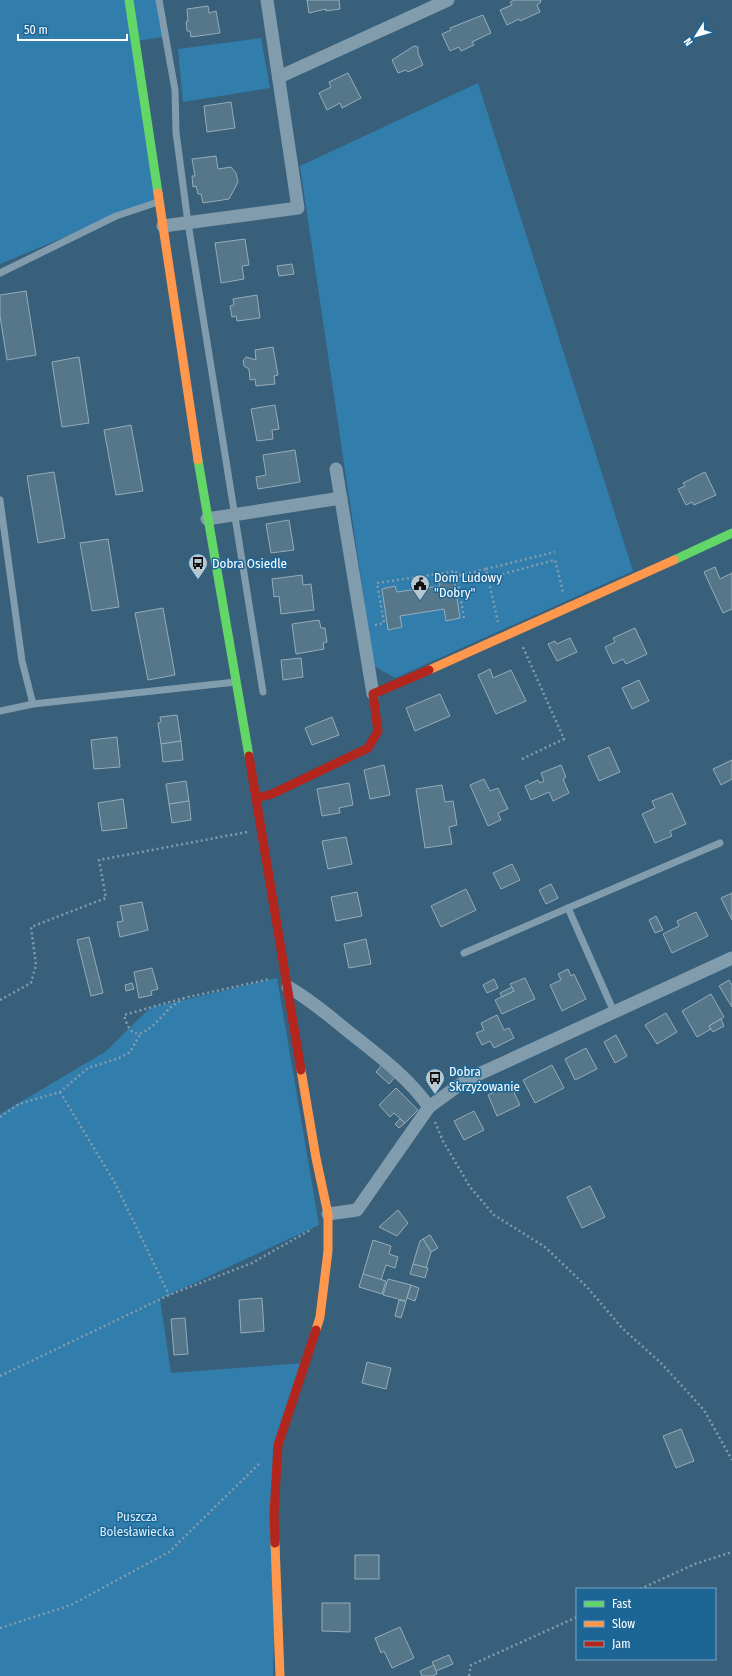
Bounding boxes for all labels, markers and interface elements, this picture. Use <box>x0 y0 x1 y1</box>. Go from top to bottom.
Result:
scale bar <box>18 16 127 42</box>
north arrow <box>676 16 716 56</box>
text: 50 m <box>24 23 48 37</box>
text: N <box>681 35 696 48</box>
bus stop icon: Dobra Osiedle <box>187 552 209 580</box>
place label: Dobra Osiedle <box>212 556 287 571</box>
place label: Dom Ludowy "Dobry" <box>434 570 502 600</box>
public building icon: Dom Ludowy "Dobry" <box>409 573 431 601</box>
place label: Dobra Skrzyżowanie <box>449 1064 520 1094</box>
bus stop icon: Dobra Skrzyżowanie <box>424 1067 446 1095</box>
park label: Puszcza Bolesławiecka <box>99 1509 175 1539</box>
legend <box>576 1588 716 1660</box>
text: Fast <box>612 1597 631 1611</box>
text: Slow <box>612 1617 635 1631</box>
text: Jam <box>612 1637 630 1651</box>

